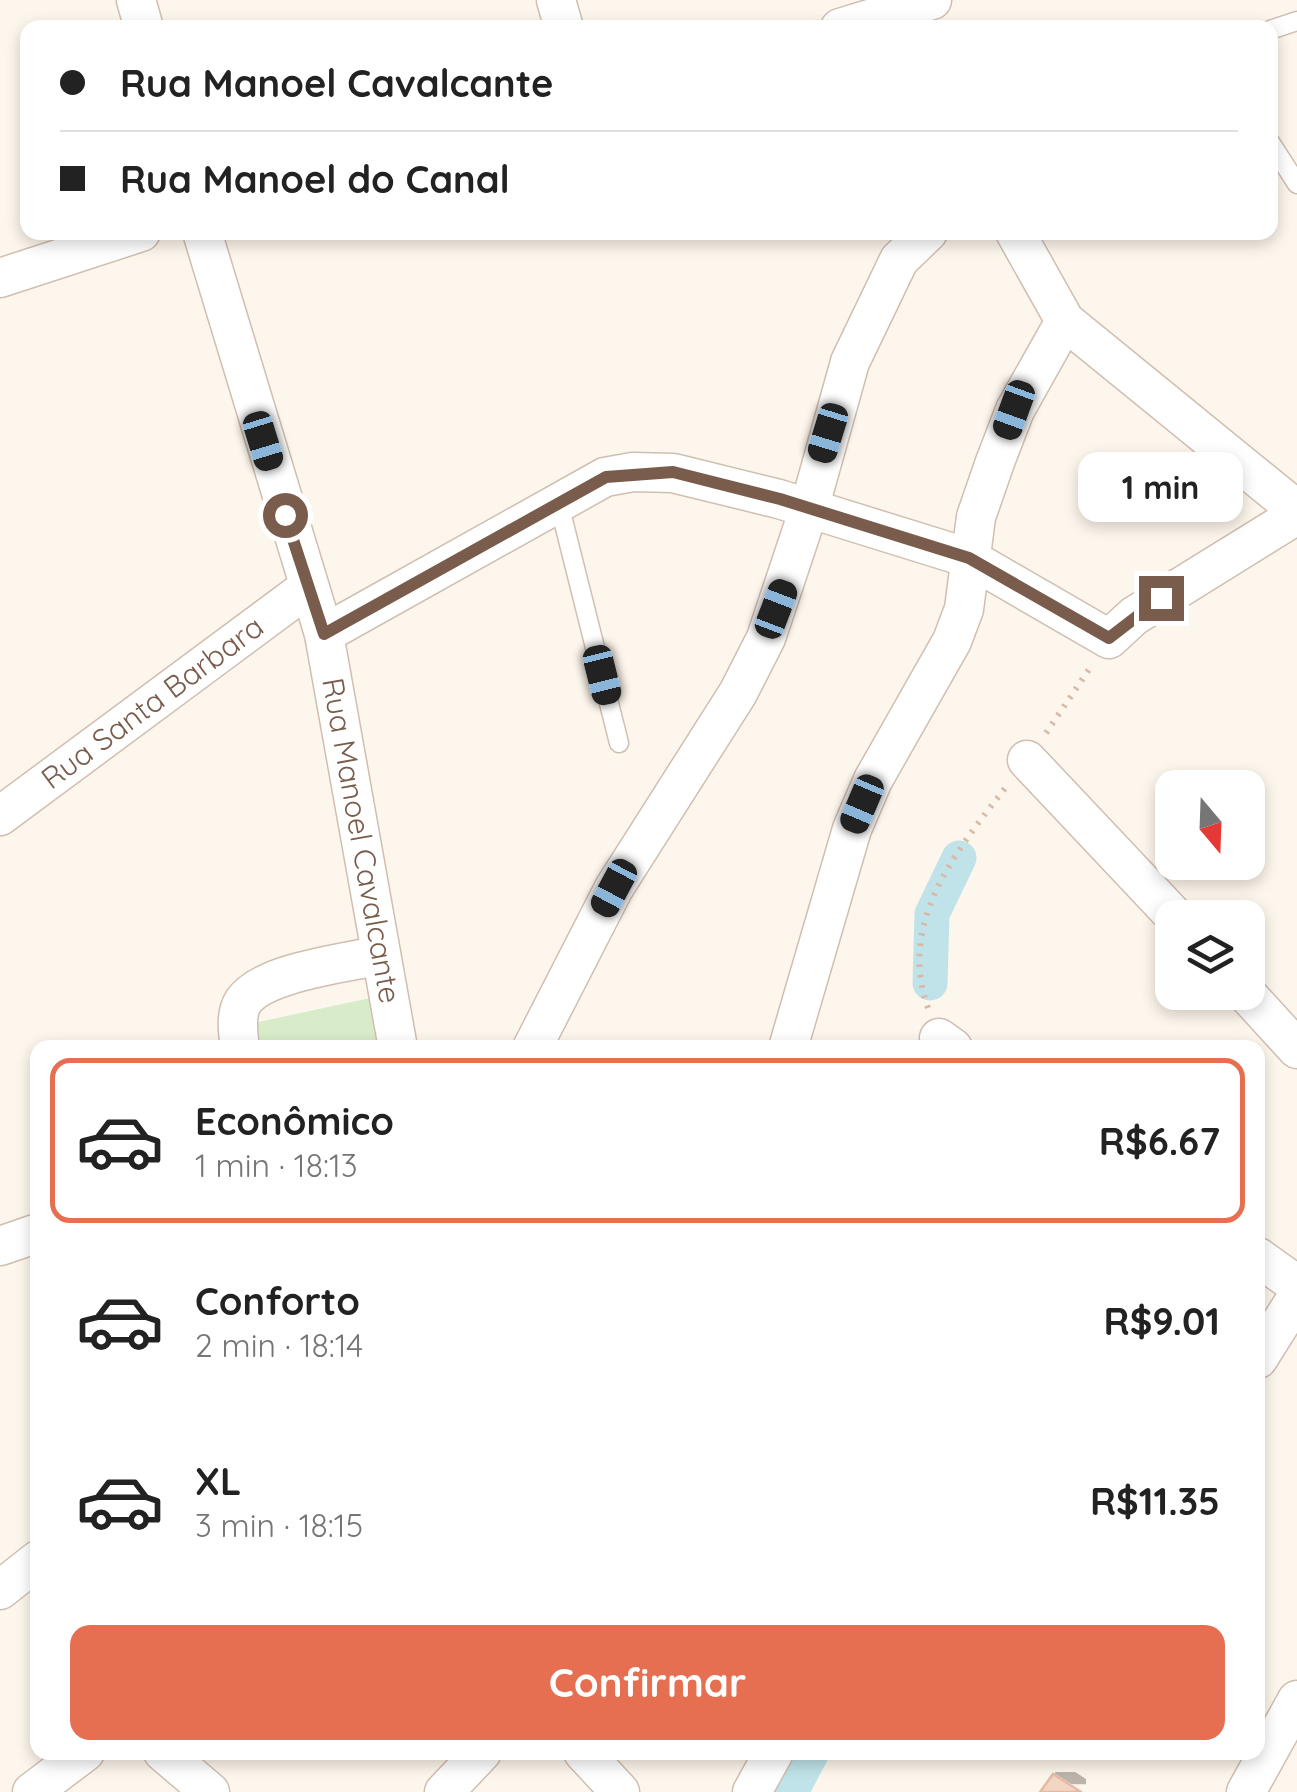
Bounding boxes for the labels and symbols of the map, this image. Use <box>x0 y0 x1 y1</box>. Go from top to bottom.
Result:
car <box>990 377 1038 443</box>
car <box>805 400 851 466</box>
car <box>240 408 286 474</box>
callout: 1 min <box>1078 453 1244 523</box>
route start <box>263 493 308 538</box>
car <box>751 576 801 642</box>
route end <box>1139 576 1184 621</box>
street label: Rua Santa Barbara <box>33 607 271 797</box>
car <box>580 642 624 708</box>
street label: Rua Manoel Cavalcante <box>314 675 410 1006</box>
north arrow <box>1155 770 1265 880</box>
car <box>836 771 888 837</box>
car <box>587 854 641 922</box>

